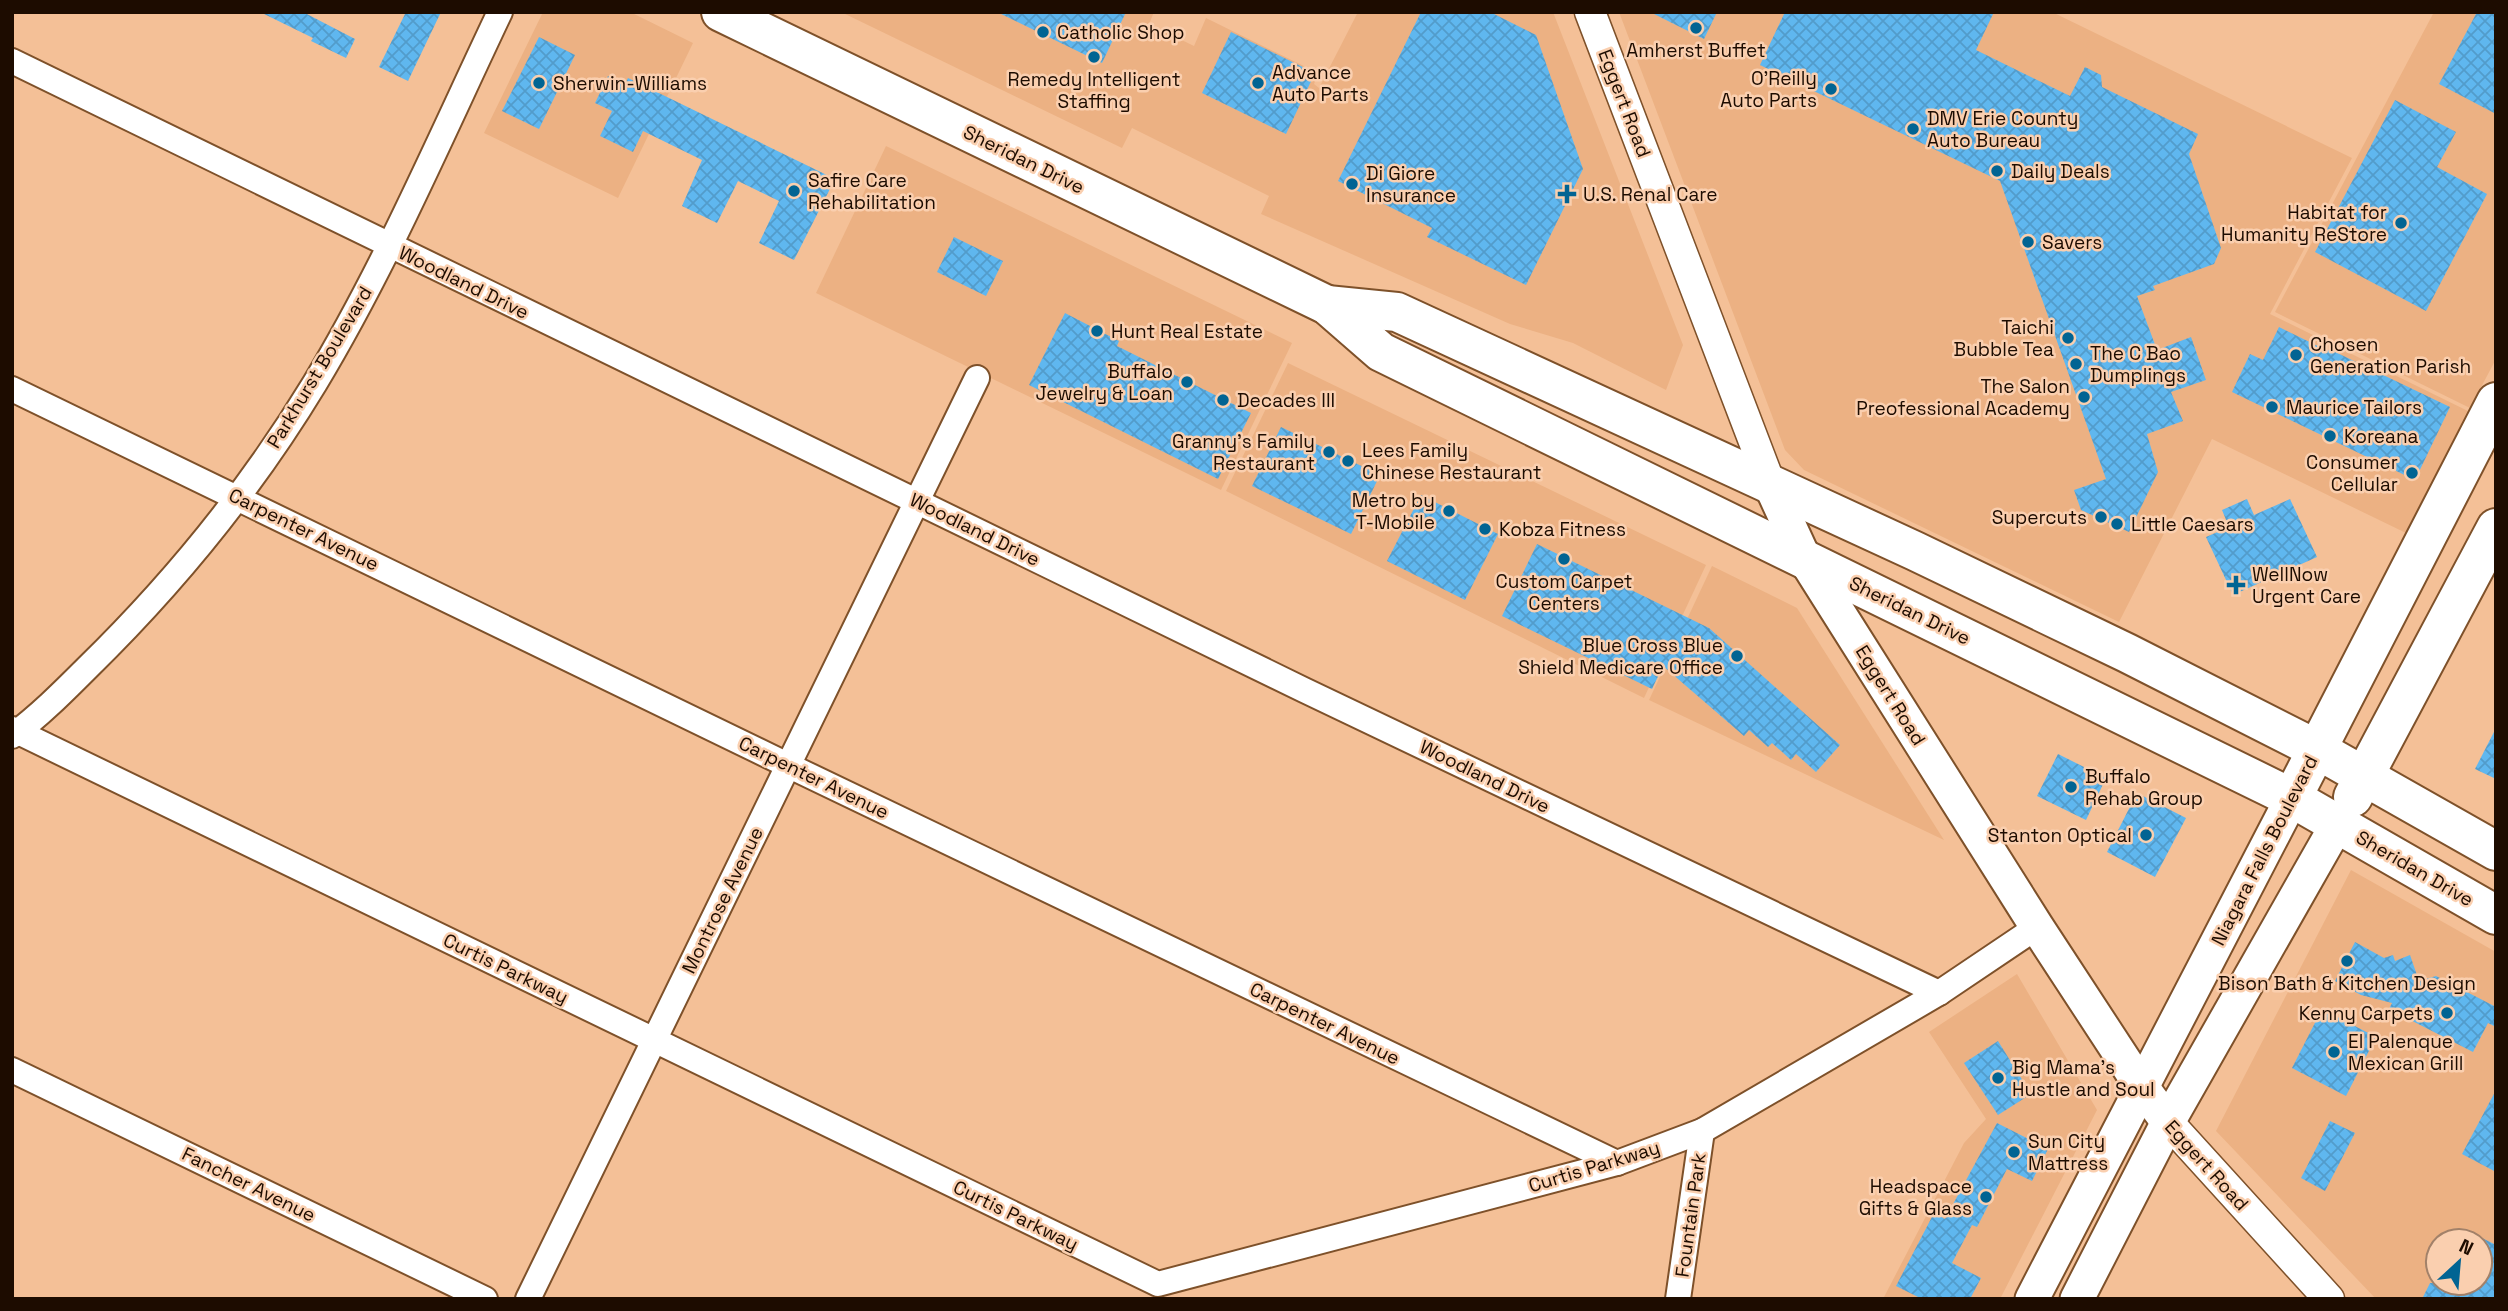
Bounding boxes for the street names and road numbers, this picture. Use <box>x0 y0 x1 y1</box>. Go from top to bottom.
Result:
street label: Eggert Road <box>1592 46 1657 161</box>
street label: Sheridan Drive <box>959 119 1088 200</box>
street label: Woodland Drive <box>395 240 533 325</box>
street label: Parkhurst Boulevard <box>261 282 378 453</box>
street label: Carpenter Avenue <box>225 482 383 577</box>
street label: Woodland Drive <box>906 487 1044 572</box>
street label: Sheridan Drive <box>1845 570 1974 651</box>
street label: Eggert Road <box>1850 640 1931 750</box>
street label: Carpenter Avenue <box>735 730 893 825</box>
street label: Woodland Drive <box>1416 734 1554 819</box>
street label: Niagara Falls Boulevard <box>2206 751 2323 950</box>
street label: Montrose Avenue <box>676 823 769 978</box>
street label: Sheridan Drive <box>2352 825 2478 912</box>
street label: Curtis Parkway <box>439 927 572 1010</box>
street label: Carpenter Avenue <box>1246 976 1404 1071</box>
street label: Eggert Road <box>2159 1115 2254 1216</box>
street label: Curtis Parkway <box>1525 1135 1663 1198</box>
street label: Fancher Avenue <box>178 1141 320 1228</box>
street label: Fountain Park <box>1669 1151 1712 1279</box>
street label: Curtis Parkway <box>949 1174 1082 1257</box>

